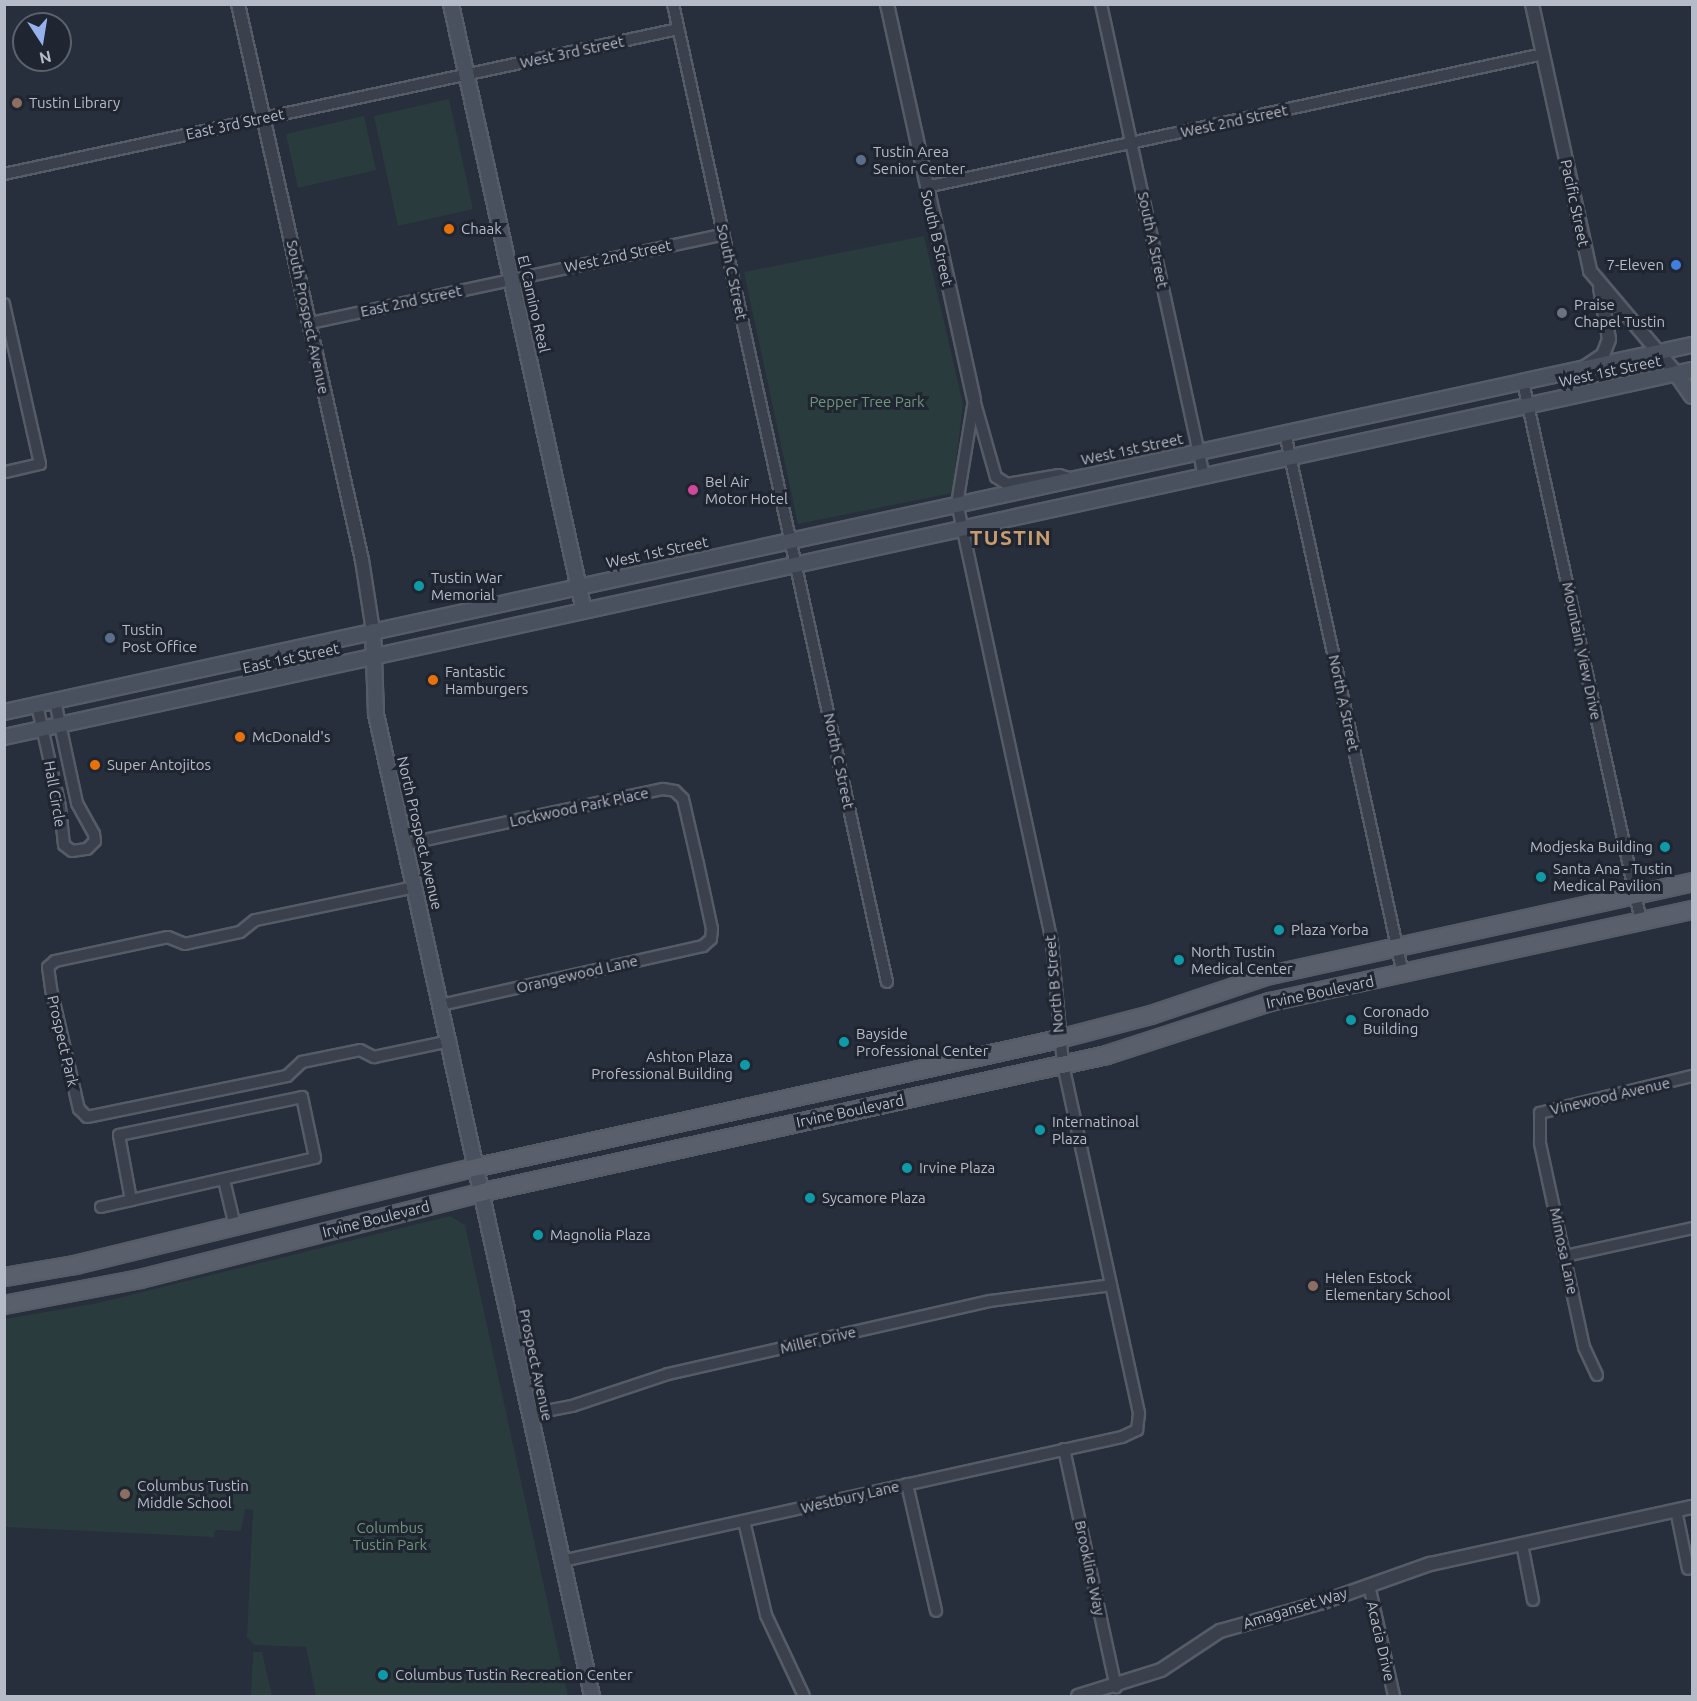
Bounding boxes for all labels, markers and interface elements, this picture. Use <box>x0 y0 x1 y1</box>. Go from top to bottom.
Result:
north arrow <box>12 12 72 72</box>
street label: West 3rd Street <box>518 32 626 72</box>
text: N <box>38 48 53 68</box>
place label: Tustin Library <box>29 94 120 112</box>
marker: Tustin Library <box>10 96 24 110</box>
street label: West 2nd Street <box>1179 101 1289 141</box>
street label: East 3rd Street <box>184 105 286 143</box>
place label: Tustin Area Senior Center <box>873 142 965 177</box>
marker: Tustin Area Senior Center <box>854 153 868 167</box>
street label: Pacific Street <box>1557 158 1593 248</box>
street label: South B Street <box>917 188 957 288</box>
street label: South A Street <box>1134 190 1172 290</box>
place label: Chaak <box>461 220 502 238</box>
marker: Chaak <box>442 222 456 236</box>
street label: South C Street <box>713 222 751 322</box>
street label: West 2nd Street <box>563 236 673 276</box>
street label: South Prospect Avenue <box>283 238 333 396</box>
street label: El Camino Real <box>514 254 554 354</box>
place label: 7-Eleven <box>1606 256 1664 274</box>
marker: 7-Eleven <box>1669 258 1683 272</box>
street label: East 2nd Street <box>359 281 463 321</box>
place label: Praise Chapel Tustin <box>1574 295 1665 330</box>
marker: Praise Chapel Tustin <box>1555 306 1569 320</box>
street label: West 1st Street <box>1557 351 1663 391</box>
park label: Pepper Tree Park <box>809 393 925 411</box>
street label: West 1st Street <box>1079 429 1185 469</box>
place label: Bel Air Motor Hotel <box>705 472 788 507</box>
marker: Bel Air Motor Hotel <box>686 483 700 497</box>
district label: TUSTIN <box>970 524 1052 550</box>
street label: West 1st Street <box>604 532 710 572</box>
place label: Tustin War Memorial <box>431 568 503 603</box>
marker: Tustin War Memorial <box>412 579 426 593</box>
street label: Mountain View Drive <box>1559 580 1605 722</box>
place label: Tustin Post Office <box>122 620 197 655</box>
marker: Tustin Post Office <box>103 631 117 645</box>
street label: East 1st Street <box>241 639 341 677</box>
street label: North A Street <box>1325 653 1363 753</box>
place label: Fantastic Hamburgers <box>445 662 528 697</box>
marker: Fantastic Hamburgers <box>426 673 440 687</box>
street label: North C Street <box>820 711 858 811</box>
place label: McDonald's <box>252 728 330 746</box>
marker: McDonald's <box>233 730 247 744</box>
street label: North Prospect Avenue <box>394 755 446 911</box>
place label: Super Antojitos <box>107 756 211 774</box>
marker: Super Antojitos <box>88 758 102 772</box>
street label: Hall Circle <box>40 759 70 829</box>
street label: Lockwood Park Place <box>508 783 650 831</box>
place label: Modjeska Building <box>1530 838 1653 856</box>
marker: Modjeska Building <box>1658 840 1672 854</box>
place label: Santa Ana - Tustin Medical Pavilion <box>1553 859 1672 894</box>
marker: Santa Ana - Tustin Medical Pavilion <box>1534 870 1548 884</box>
place label: Plaza Yorba <box>1291 921 1369 939</box>
marker: Plaza Yorba <box>1272 923 1286 937</box>
street label: North B Street <box>1041 934 1067 1034</box>
place label: North Tustin Medical Center <box>1191 942 1293 977</box>
street label: Orangewood Lane <box>515 951 639 997</box>
marker: North Tustin Medical Center <box>1172 953 1186 967</box>
street label: Irvine Boulevard <box>1265 972 1375 1012</box>
street label: Prospect Park <box>44 994 82 1088</box>
place label: Coronado Building <box>1363 1002 1429 1037</box>
marker: Coronado Building <box>1344 1013 1358 1027</box>
place label: Bayside Professional Center <box>856 1024 988 1059</box>
marker: Bayside Professional Center <box>837 1035 851 1049</box>
place label: Ashton Plaza Professional Building <box>591 1047 733 1082</box>
marker: Ashton Plaza Professional Building <box>738 1058 752 1072</box>
street label: Vinewood Avenue <box>1548 1073 1672 1119</box>
street label: Irvine Boulevard <box>795 1091 905 1131</box>
place label: Internatinoal Plaza <box>1052 1112 1139 1147</box>
marker: Internatinoal Plaza <box>1033 1123 1047 1137</box>
place label: Irvine Plaza <box>919 1159 995 1177</box>
marker: Irvine Plaza <box>900 1161 914 1175</box>
place label: Sycamore Plaza <box>822 1189 926 1207</box>
marker: Sycamore Plaza <box>803 1191 817 1205</box>
street label: Irvine Boulevard <box>321 1197 431 1241</box>
street label: Mimosa Lane <box>1546 1206 1582 1296</box>
place label: Magnolia Plaza <box>550 1226 651 1244</box>
marker: Magnolia Plaza <box>531 1228 545 1242</box>
place label: Helen Estock Elementary School <box>1325 1268 1451 1303</box>
marker: Helen Estock Elementary School <box>1306 1279 1320 1293</box>
street label: Prospect Avenue <box>515 1307 557 1423</box>
street label: Miller Drive <box>778 1323 858 1357</box>
place label: Columbus Tustin Middle School <box>137 1476 249 1511</box>
street label: Westbury Lane <box>799 1477 901 1517</box>
marker: Columbus Tustin Middle School <box>118 1487 132 1501</box>
park label: Columbus Tustin Park <box>353 1518 427 1553</box>
street label: Brookline Way <box>1071 1519 1109 1617</box>
street label: Amaganset Way <box>1241 1584 1349 1632</box>
street label: Acacia Drive <box>1363 1599 1399 1683</box>
place label: Columbus Tustin Recreation Center <box>395 1666 633 1684</box>
marker: Columbus Tustin Recreation Center <box>376 1668 390 1682</box>

